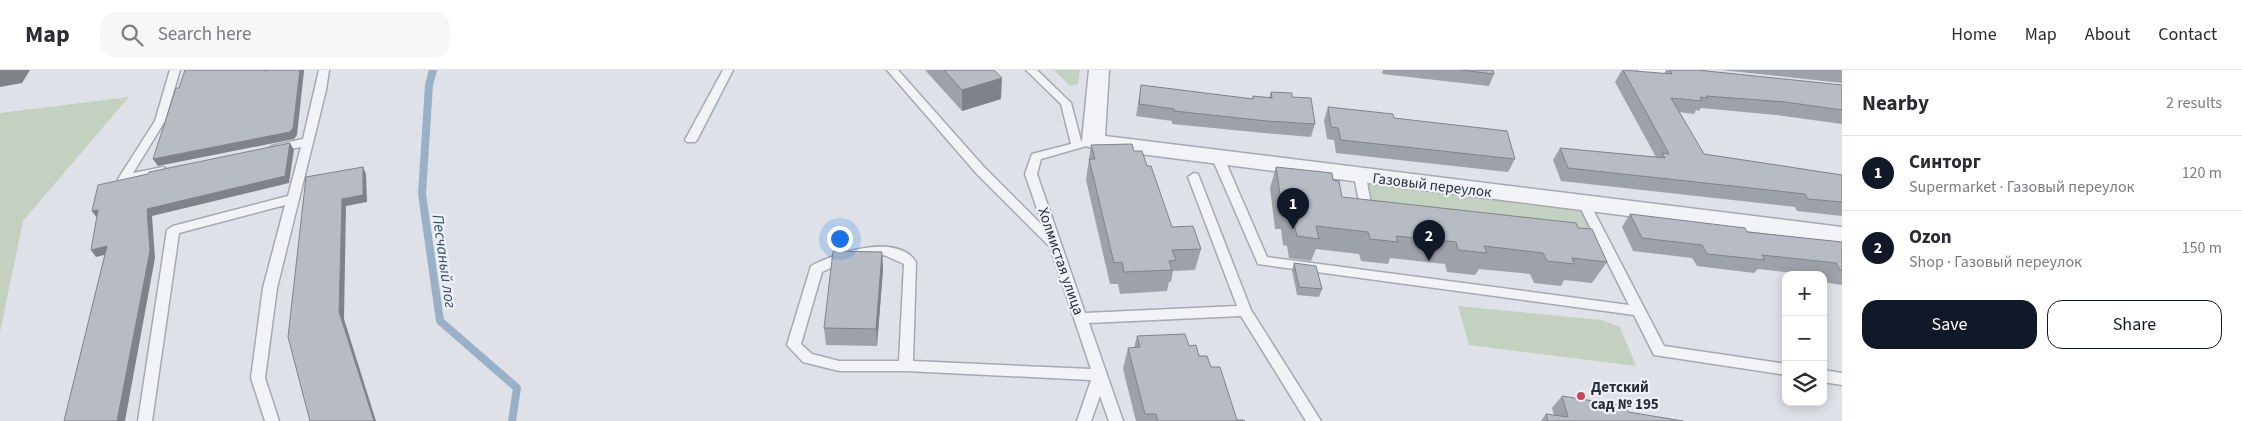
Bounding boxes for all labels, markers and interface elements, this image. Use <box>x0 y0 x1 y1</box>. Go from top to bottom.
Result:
search box <box>100 12 450 57</box>
text: Map <box>25 17 70 52</box>
icon: search <box>118 21 146 49</box>
text: Search here <box>158 21 251 48</box>
text: Home <box>1951 22 1997 47</box>
text: Map <box>2025 22 2057 47</box>
text: About <box>2085 22 2130 47</box>
text: Contact <box>2158 22 2217 47</box>
text: Nearby <box>1862 88 1929 118</box>
text: 2 results <box>2166 92 2222 114</box>
text: Синторг <box>1909 149 1981 176</box>
text: 1 <box>1874 162 1882 184</box>
text: 120 m <box>2182 162 2222 184</box>
street label: Газовый переулок <box>1371 168 1493 203</box>
text: Supermarket · Газовый переулок <box>1909 176 2135 198</box>
pin: 1 <box>1277 188 1309 229</box>
street label: Холмистая улица <box>1032 205 1089 318</box>
water label: Песчаный лог <box>427 213 462 310</box>
pin: 2 <box>1413 220 1445 261</box>
text: Ozon <box>1909 224 1952 251</box>
your location <box>827 226 853 252</box>
text: 2 <box>1874 237 1882 259</box>
text: 150 m <box>2182 237 2222 259</box>
text: Shop · Газовый переулок <box>1909 251 2082 273</box>
map controls <box>1782 271 1827 406</box>
button: + <box>1782 271 1827 316</box>
button: Save <box>1862 300 2037 349</box>
button: Share <box>2047 300 2222 349</box>
button: − <box>1782 316 1827 361</box>
button: layers <box>1782 361 1827 406</box>
place label: Детский сад № 195 <box>1591 377 1659 415</box>
marker: Детский сад № 195 <box>1575 390 1587 402</box>

